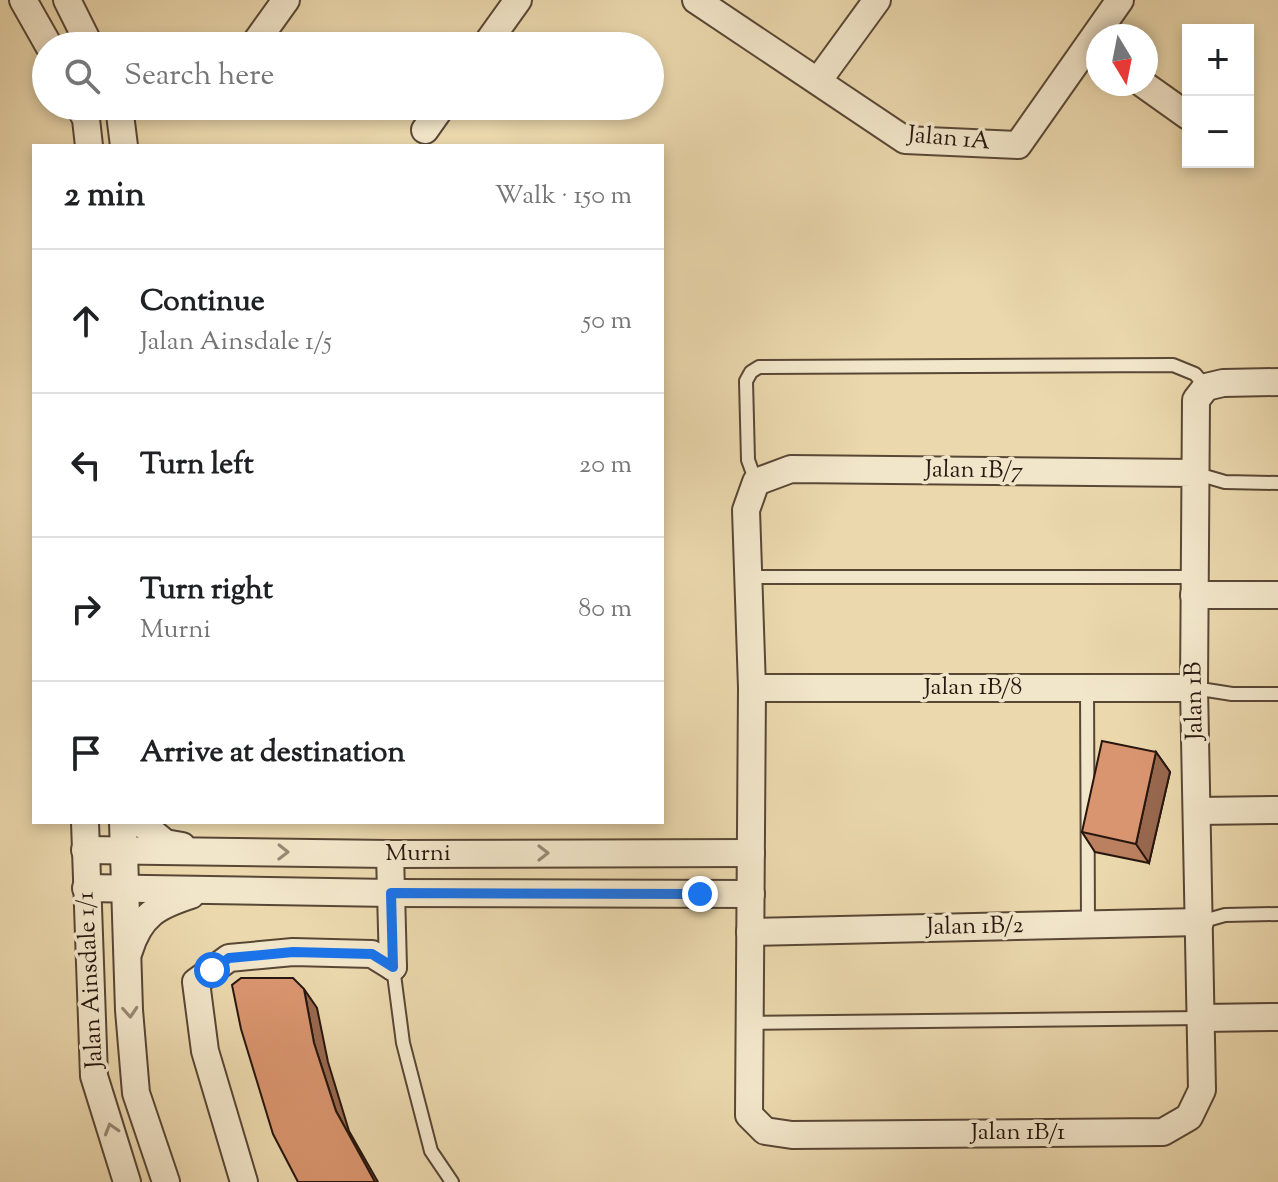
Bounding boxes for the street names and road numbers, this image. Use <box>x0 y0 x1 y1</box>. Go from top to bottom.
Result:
street label: Jalan 1A <box>904 118 992 160</box>
street label: Jalan 1B/7 <box>923 453 1023 489</box>
street label: Jalan 1B <box>1177 662 1213 742</box>
street label: Jalan 1B/8 <box>922 671 1022 705</box>
street label: Murni <box>385 837 451 871</box>
street label: Jalan Ainsdale 1/1 <box>69 891 113 1071</box>
street label: Jalan 1B/2 <box>924 909 1024 945</box>
street label: Jalan 1B/1 <box>969 1116 1065 1150</box>

